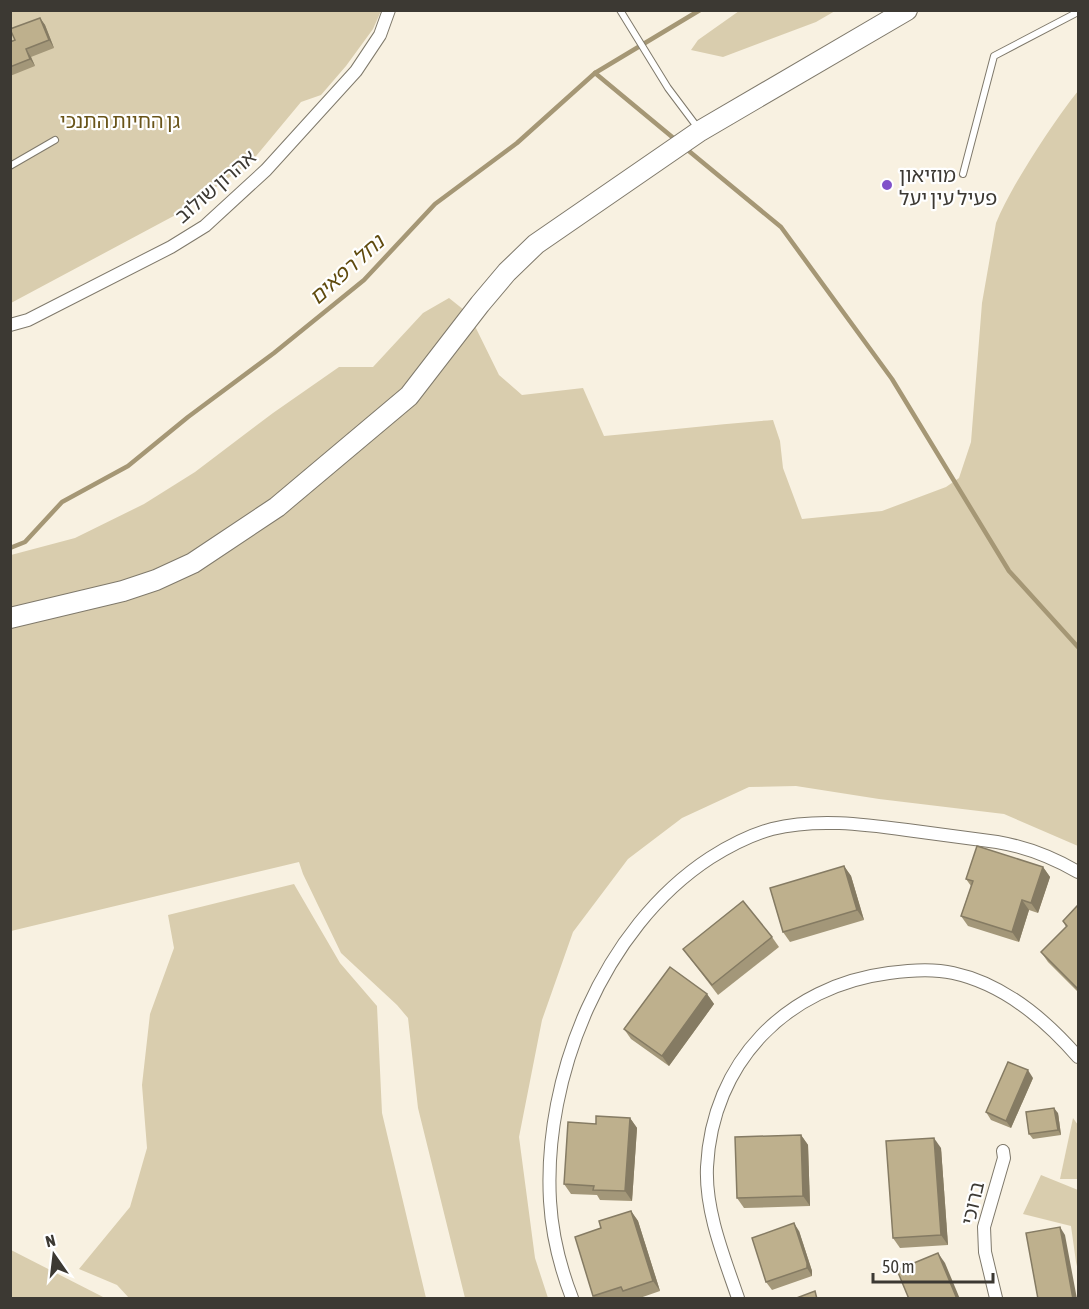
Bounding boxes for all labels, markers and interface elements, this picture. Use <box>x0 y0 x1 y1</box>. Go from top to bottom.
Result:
park label: גן החיות התנכי <box>60 109 181 132</box>
street label: אהרון שולוב <box>170 145 260 227</box>
place label: מוזיאון פעיל עין יעל <box>899 163 997 209</box>
marker: מוזיאון פעיל עין יעל <box>880 178 894 192</box>
water label: נחל רפאים <box>304 228 390 309</box>
street label: ברוכי <box>956 1179 988 1227</box>
north arrow <box>24 1225 84 1285</box>
text: N <box>44 1231 57 1250</box>
scale bar <box>873 1246 993 1284</box>
text: 50 m <box>882 1256 914 1277</box>

